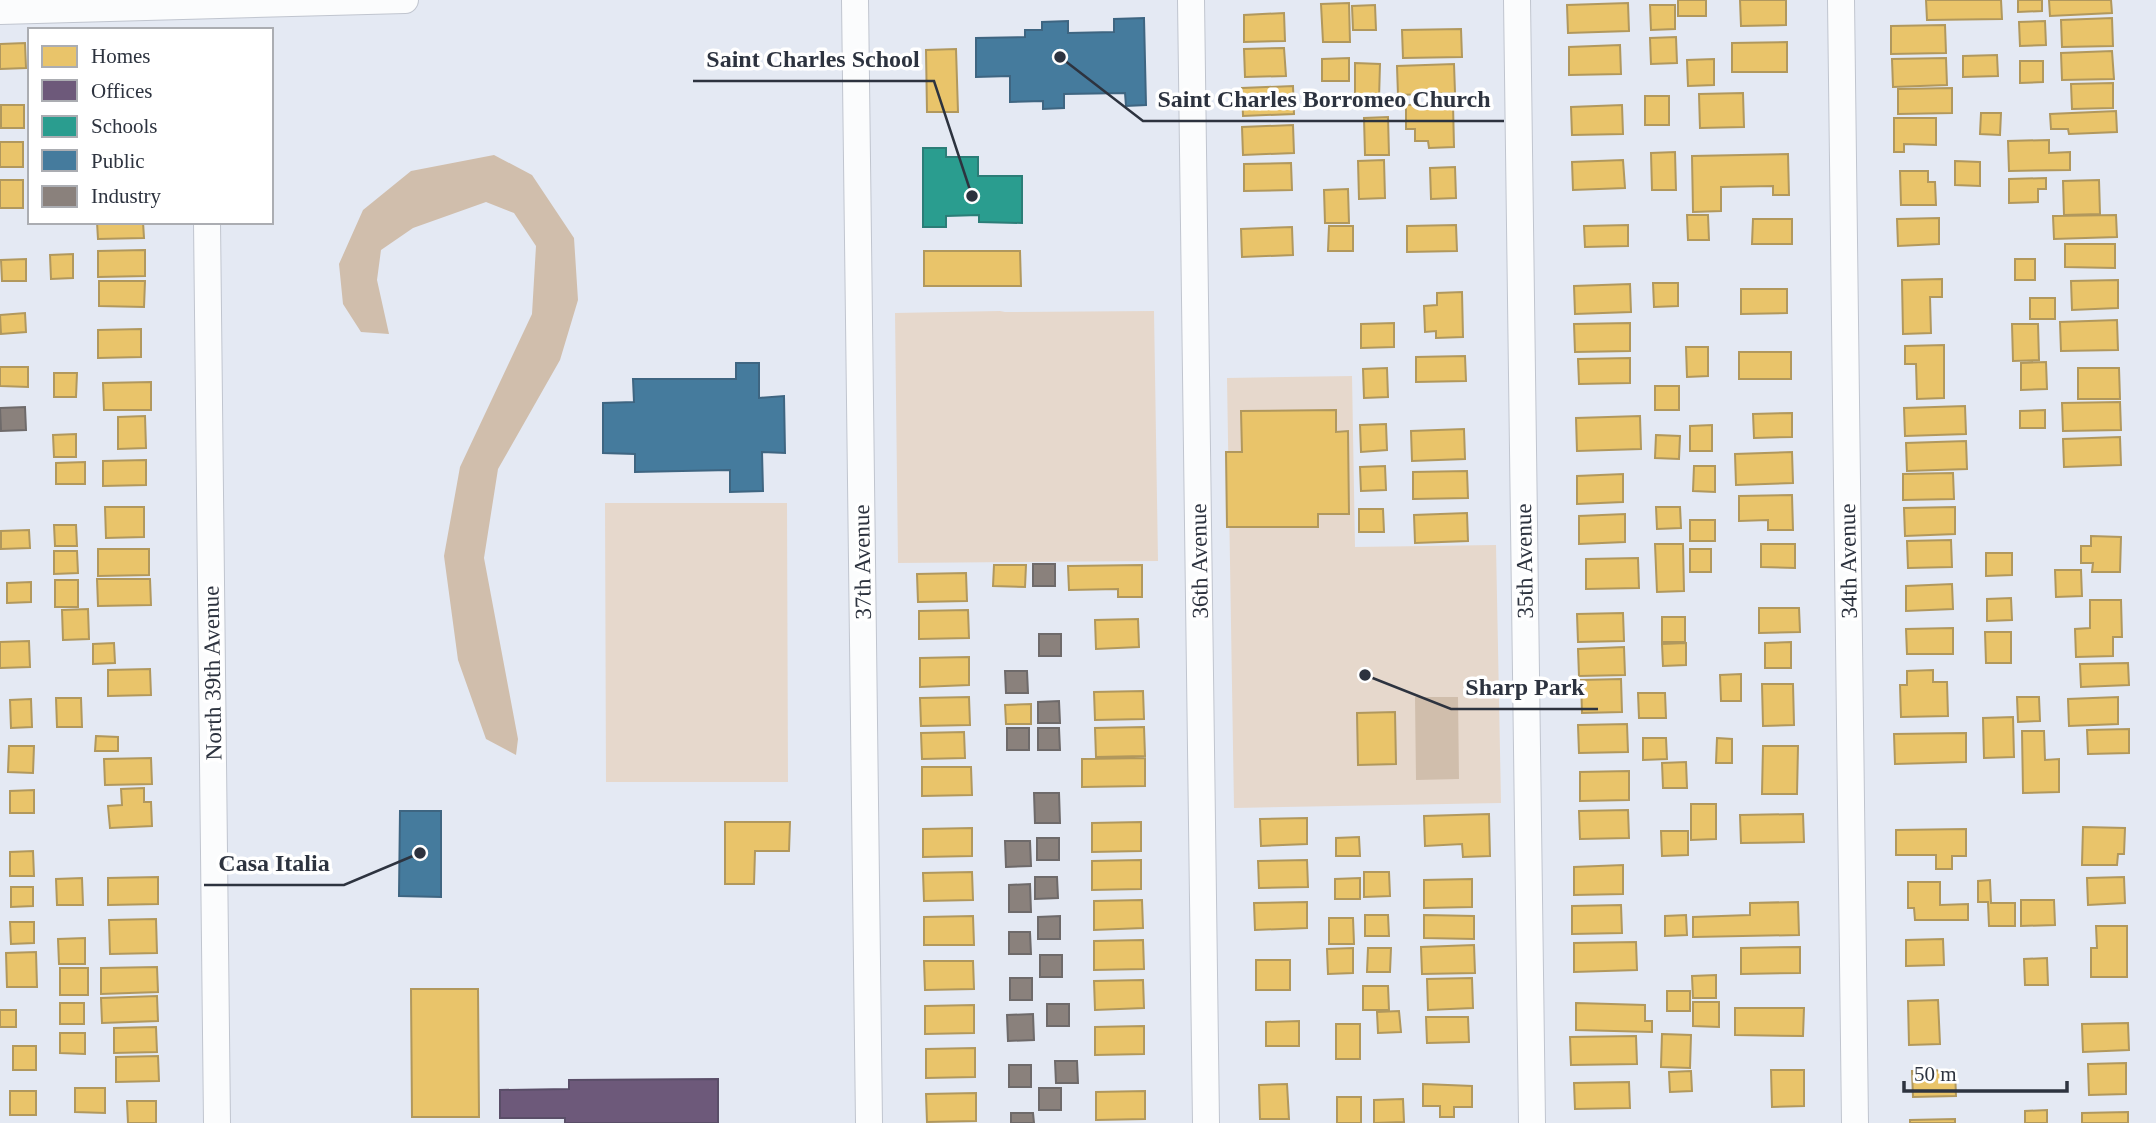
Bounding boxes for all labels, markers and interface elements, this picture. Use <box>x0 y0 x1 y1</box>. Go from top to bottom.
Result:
legend <box>28 28 273 224</box>
callout: Saint Charles School <box>693 36 934 81</box>
text: Homes <box>91 44 151 68</box>
text: Saint Charles School <box>706 46 920 72</box>
callout: Saint Charles Borromeo Church <box>1143 76 1504 121</box>
text: Offices <box>91 79 152 103</box>
text: Saint Charles Borromeo Church <box>1157 86 1491 112</box>
text: Schools <box>91 114 158 138</box>
text: Public <box>91 149 145 173</box>
text: Industry <box>91 184 161 208</box>
street label: 36th Avenue <box>1186 503 1213 619</box>
street label: 35th Avenue <box>1511 503 1538 619</box>
street label: 34th Avenue <box>1835 503 1862 619</box>
street label: 37th Avenue <box>849 504 876 620</box>
street label: North 39th Avenue <box>198 585 227 761</box>
callout: Sharp Park <box>1451 664 1598 709</box>
text: Sharp Park <box>1465 674 1585 700</box>
callout: Casa Italia <box>204 840 344 885</box>
text: Casa Italia <box>218 850 330 876</box>
scale bar <box>1904 1050 2067 1094</box>
text: 50 m <box>1914 1062 1957 1086</box>

